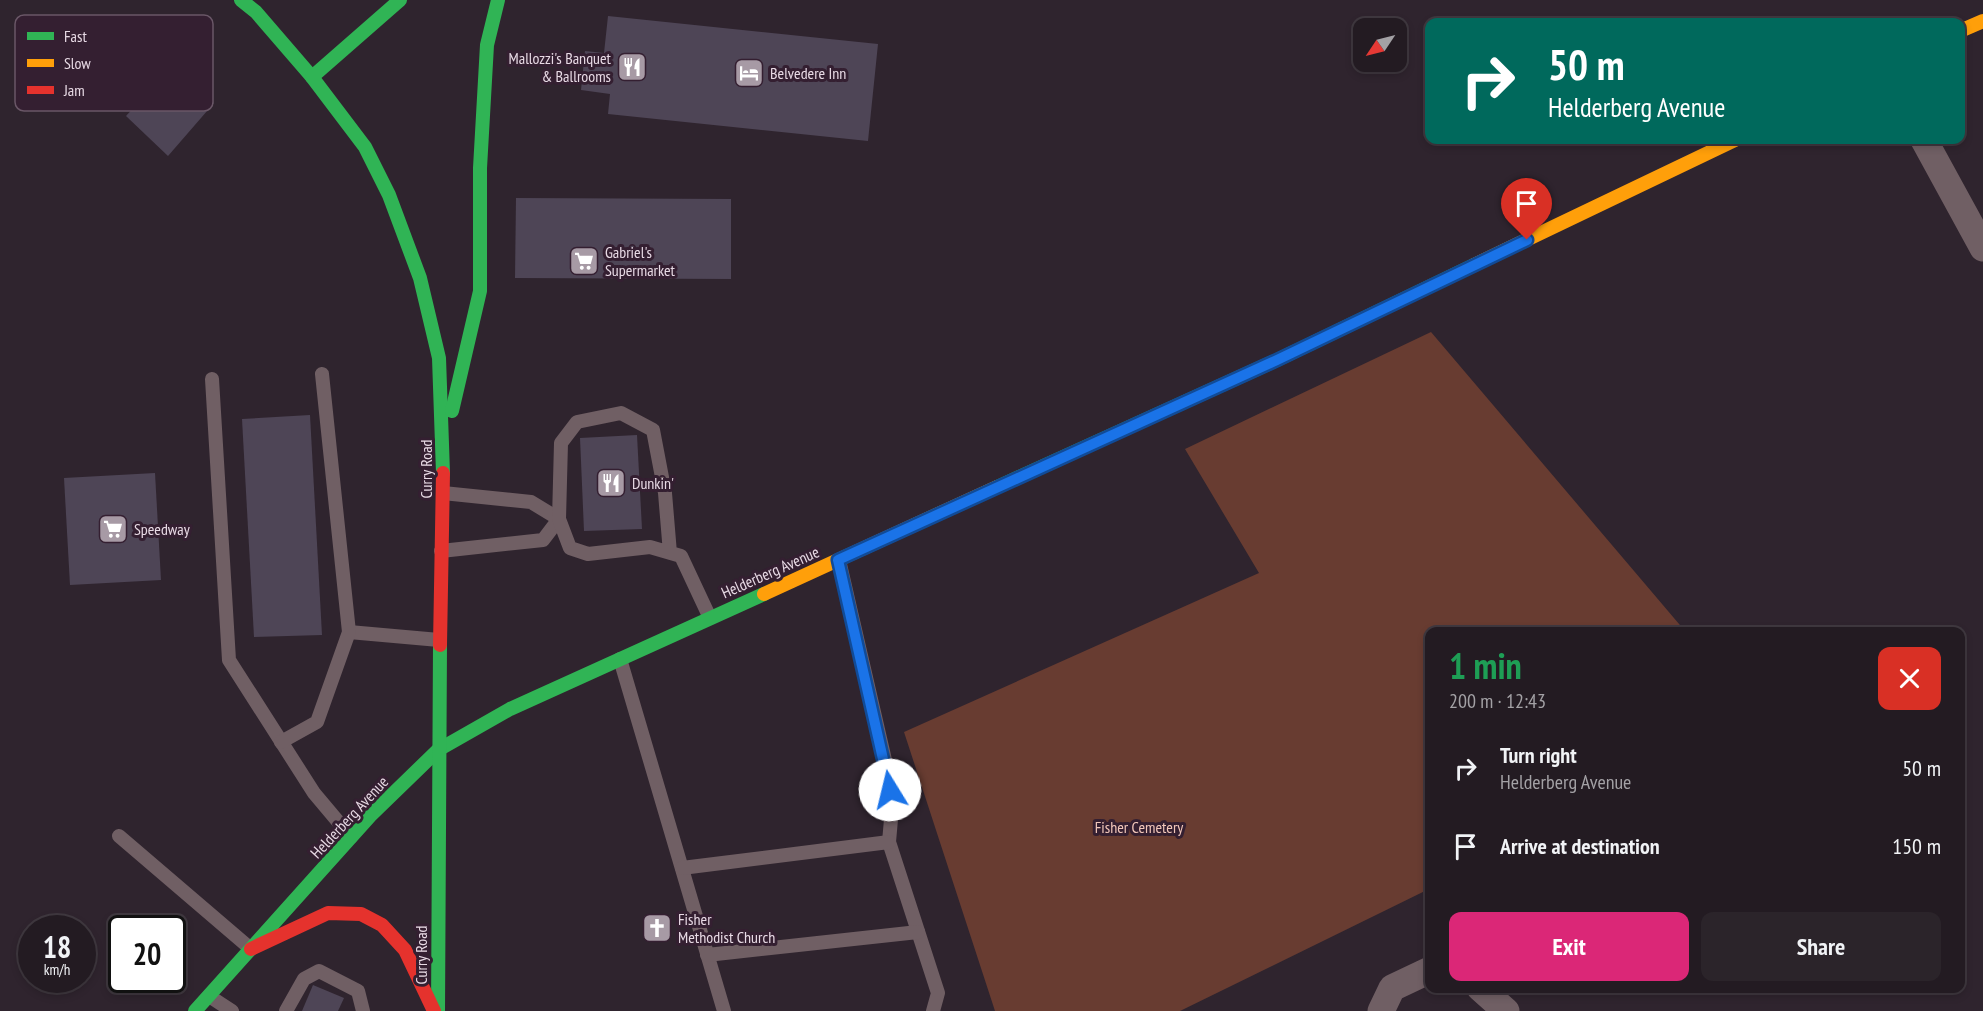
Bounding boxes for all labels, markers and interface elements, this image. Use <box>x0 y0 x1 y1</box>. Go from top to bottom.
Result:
legend <box>15 15 213 111</box>
north arrow <box>1353 18 1407 72</box>
map controls <box>1353 18 1407 72</box>
text: Fast <box>64 26 87 46</box>
text: 50 m <box>1548 37 1625 92</box>
icon: right <box>1449 42 1527 120</box>
place label: Mallozzi's Banquet & Ballrooms <box>509 48 612 86</box>
restaurant icon: Mallozzi's Banquet & Ballrooms <box>616 51 648 83</box>
text: Slow <box>64 53 91 73</box>
hotel icon: Belvedere Inn <box>733 57 765 89</box>
place label: Belvedere Inn <box>770 63 846 83</box>
text: Jam <box>63 80 85 100</box>
text: Helderberg Avenue <box>1548 90 1725 124</box>
pin <box>1501 178 1552 240</box>
icon: arrive <box>1510 187 1543 220</box>
place label: Gabriel's Supermarket <box>605 242 676 280</box>
supermarket icon: Gabriel's Supermarket <box>568 245 600 277</box>
street label: Curry Road <box>416 439 436 499</box>
restaurant icon: Dunkin' <box>595 467 627 499</box>
place label: Dunkin' <box>632 473 674 493</box>
supermarket icon: Speedway <box>97 513 129 545</box>
place label: Speedway <box>134 519 190 539</box>
street label: Helderberg Avenue <box>718 541 822 603</box>
text: 1 min <box>1449 642 1522 689</box>
button: close <box>1878 647 1941 710</box>
text: 200 m · 12:43 <box>1449 688 1546 714</box>
text: Turn right <box>1500 741 1577 769</box>
icon: right <box>1449 752 1482 785</box>
text: 50 m <box>1902 754 1941 782</box>
position arrow <box>858 758 922 822</box>
text: Helderberg Avenue <box>1500 769 1631 795</box>
street label: Helderberg Avenue <box>306 772 392 862</box>
park label: Fisher Cemetery <box>1095 817 1183 837</box>
icon: arrive <box>1449 830 1482 863</box>
text: Arrive at destination <box>1500 832 1660 860</box>
text: 150 m <box>1892 832 1941 860</box>
place label: Fisher Methodist Church <box>678 909 775 947</box>
church icon: Fisher Methodist Church <box>641 912 673 944</box>
button: Exit <box>1449 912 1689 981</box>
button: Share <box>1701 912 1941 981</box>
speed limit sign: 20 <box>108 915 186 993</box>
street label: Curry Road <box>411 925 431 985</box>
text: 18 <box>43 927 71 966</box>
text: km/h <box>44 960 70 979</box>

